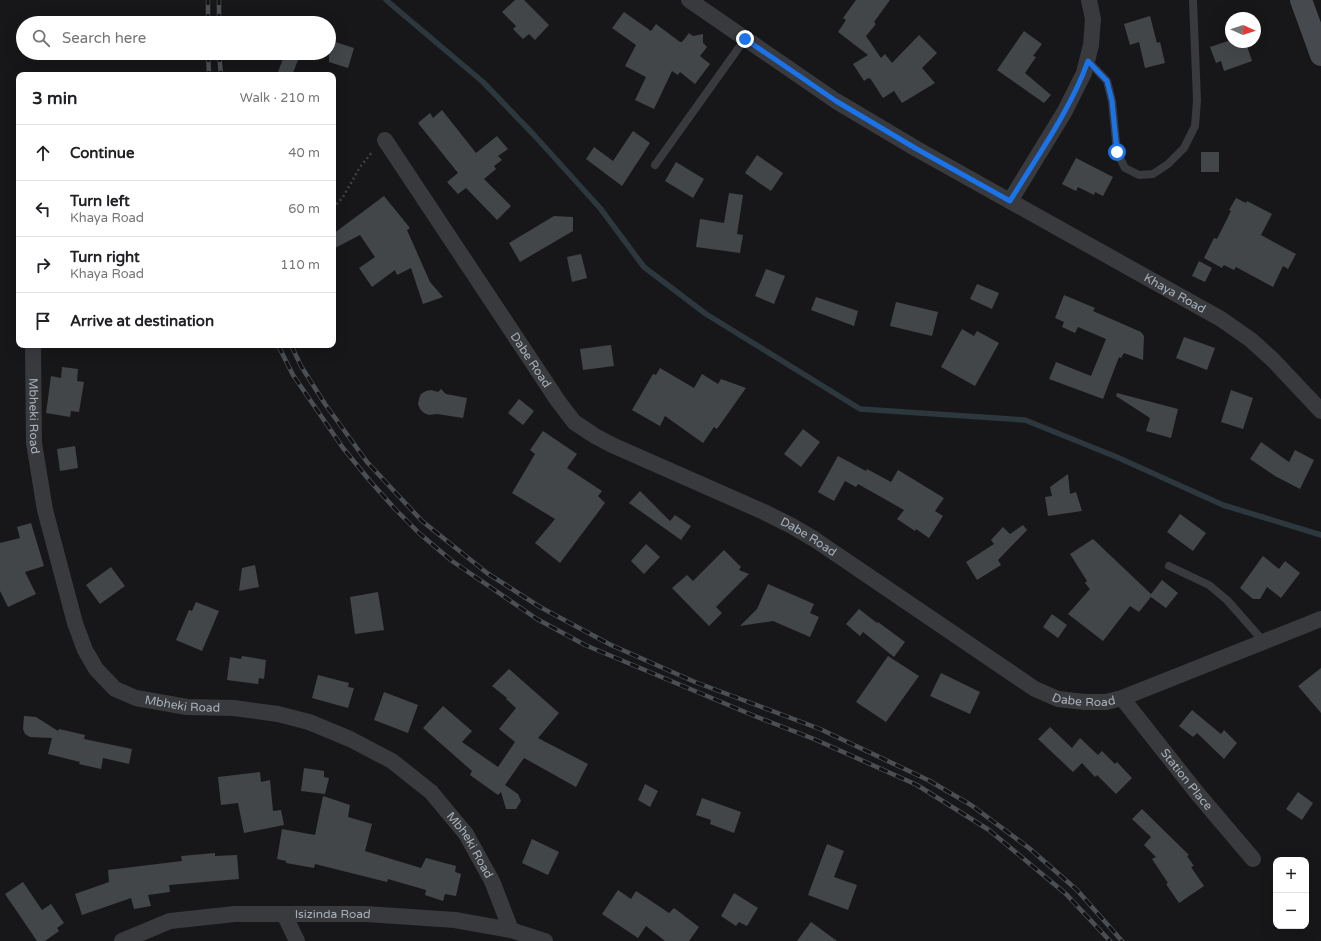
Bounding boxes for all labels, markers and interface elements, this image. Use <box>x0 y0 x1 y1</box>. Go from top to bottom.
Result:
north arrow <box>1225 12 1261 48</box>
search box <box>16 16 336 60</box>
icon: search <box>30 27 52 49</box>
text: Search here <box>62 29 146 47</box>
route end <box>736 30 754 48</box>
text: 3 min <box>32 88 77 109</box>
text: Walk · 210 m <box>240 90 320 106</box>
icon: ahead <box>32 142 54 164</box>
route start <box>1108 143 1126 161</box>
text: Continue <box>70 144 134 162</box>
text: 40 m <box>288 145 320 161</box>
text: Turn left <box>70 192 130 210</box>
icon: left <box>32 198 54 220</box>
text: 60 m <box>288 201 320 217</box>
text: Khaya Road <box>70 210 144 226</box>
text: Turn right <box>70 248 140 266</box>
icon: right <box>32 254 54 276</box>
text: 110 m <box>280 257 320 273</box>
text: Khaya Road <box>70 266 144 282</box>
street label: Khaya Road <box>1142 270 1208 316</box>
icon: arrive <box>32 310 54 332</box>
text: Arrive at destination <box>70 312 214 330</box>
street label: Dabe Road <box>508 330 554 390</box>
street label: Mbheki Road <box>26 378 43 455</box>
street label: Dabe Road <box>778 514 839 559</box>
street label: Dabe Road <box>1050 690 1117 709</box>
street label: Mbheki Road <box>144 693 220 715</box>
street label: Station Place <box>1158 746 1216 813</box>
street label: Mbheki Road <box>444 809 496 881</box>
map controls <box>1273 857 1309 929</box>
button: + <box>1273 857 1309 893</box>
button: − <box>1273 893 1309 929</box>
street label: Isizinda Road <box>295 907 371 921</box>

